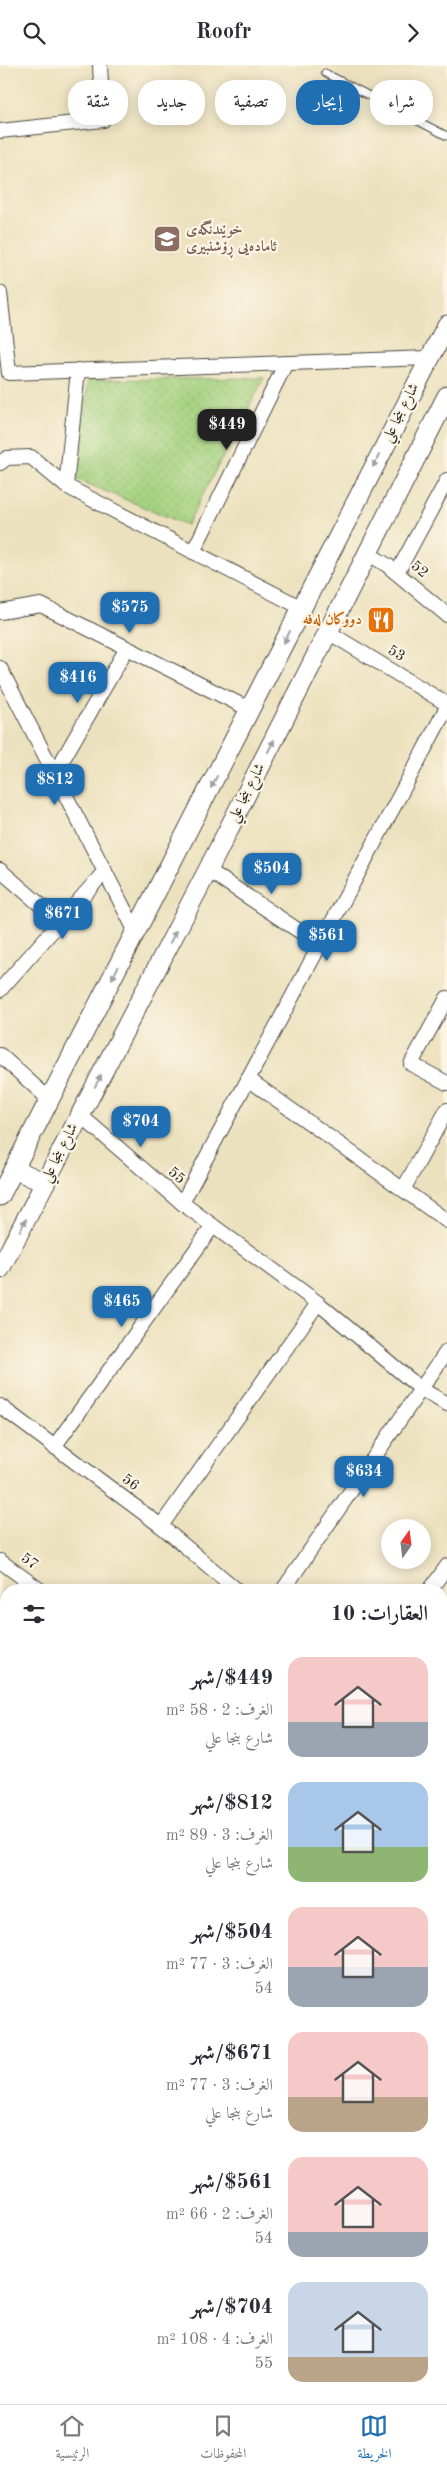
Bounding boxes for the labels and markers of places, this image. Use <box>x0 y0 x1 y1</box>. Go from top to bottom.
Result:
place label: خوێندنگەی ئامادەیی ڕۆشنبیری <box>186 219 278 259</box>
school or university icon: خوێندنگەی ئامادەیی ڕۆشنبیری <box>152 224 182 254</box>
pin: $449 <box>197 409 257 451</box>
pin: $575 <box>100 591 160 634</box>
restaurant icon: دووكان لەفە <box>366 605 396 635</box>
place label: دووكان لەفە <box>303 611 362 628</box>
pin: $416 <box>48 661 108 704</box>
pin: $812 <box>25 763 85 806</box>
pin: $504 <box>242 853 302 895</box>
pin: $671 <box>33 897 93 940</box>
pin: $561 <box>297 919 357 962</box>
pin: $704 <box>111 1105 171 1148</box>
pin: $465 <box>92 1285 152 1328</box>
pin: $634 <box>334 1455 394 1498</box>

